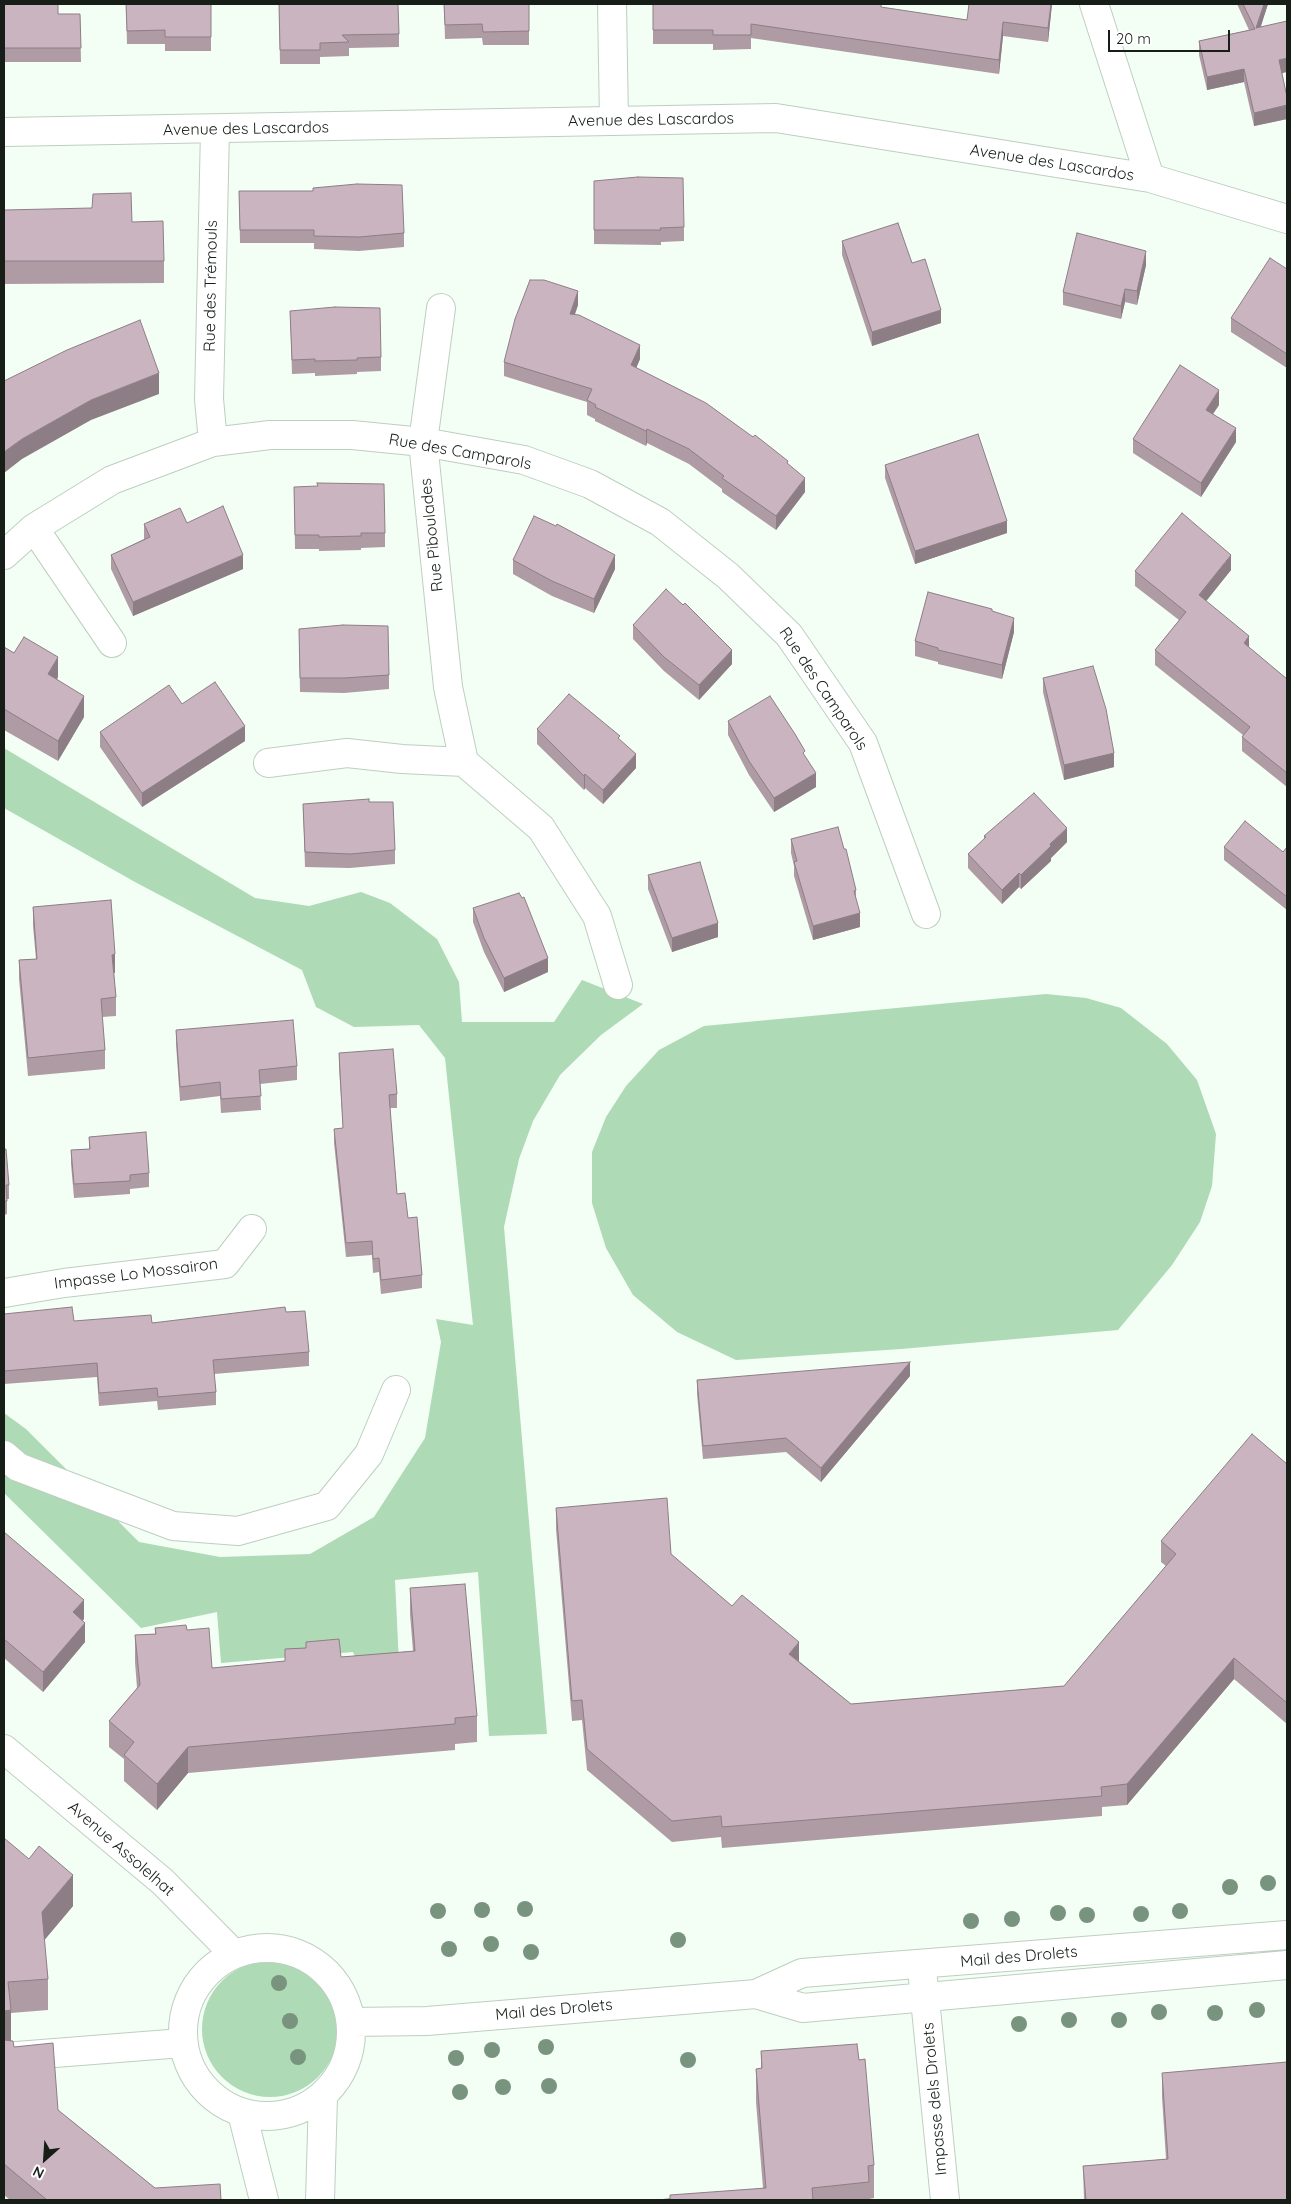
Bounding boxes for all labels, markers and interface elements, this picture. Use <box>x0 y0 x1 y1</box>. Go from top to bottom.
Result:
scale bar <box>1111 20 1234 52</box>
text: 20 m <box>1116 29 1151 48</box>
street label: Avenue des Lascardos <box>568 109 734 131</box>
street label: Avenue des Lascardos <box>163 118 329 140</box>
street label: Avenue des Lascardos <box>968 141 1136 185</box>
street label: Rue des Trémouls <box>200 220 222 352</box>
street label: Rue des Camparols <box>387 430 533 474</box>
street label: Rue Piboulades <box>416 477 448 593</box>
street label: Rue des Camparols <box>775 624 871 754</box>
street label: Impasse Lo Mossairon <box>53 1254 219 1294</box>
street label: Avenue Assolelhat <box>64 1798 178 1900</box>
street label: Mail des Drolets <box>959 1942 1079 1972</box>
street label: Mail des Drolets <box>494 1995 614 2025</box>
street label: Impasse dels Drolets <box>919 2022 951 2176</box>
north arrow <box>20 2134 70 2184</box>
text: N <box>30 2162 47 2183</box>

